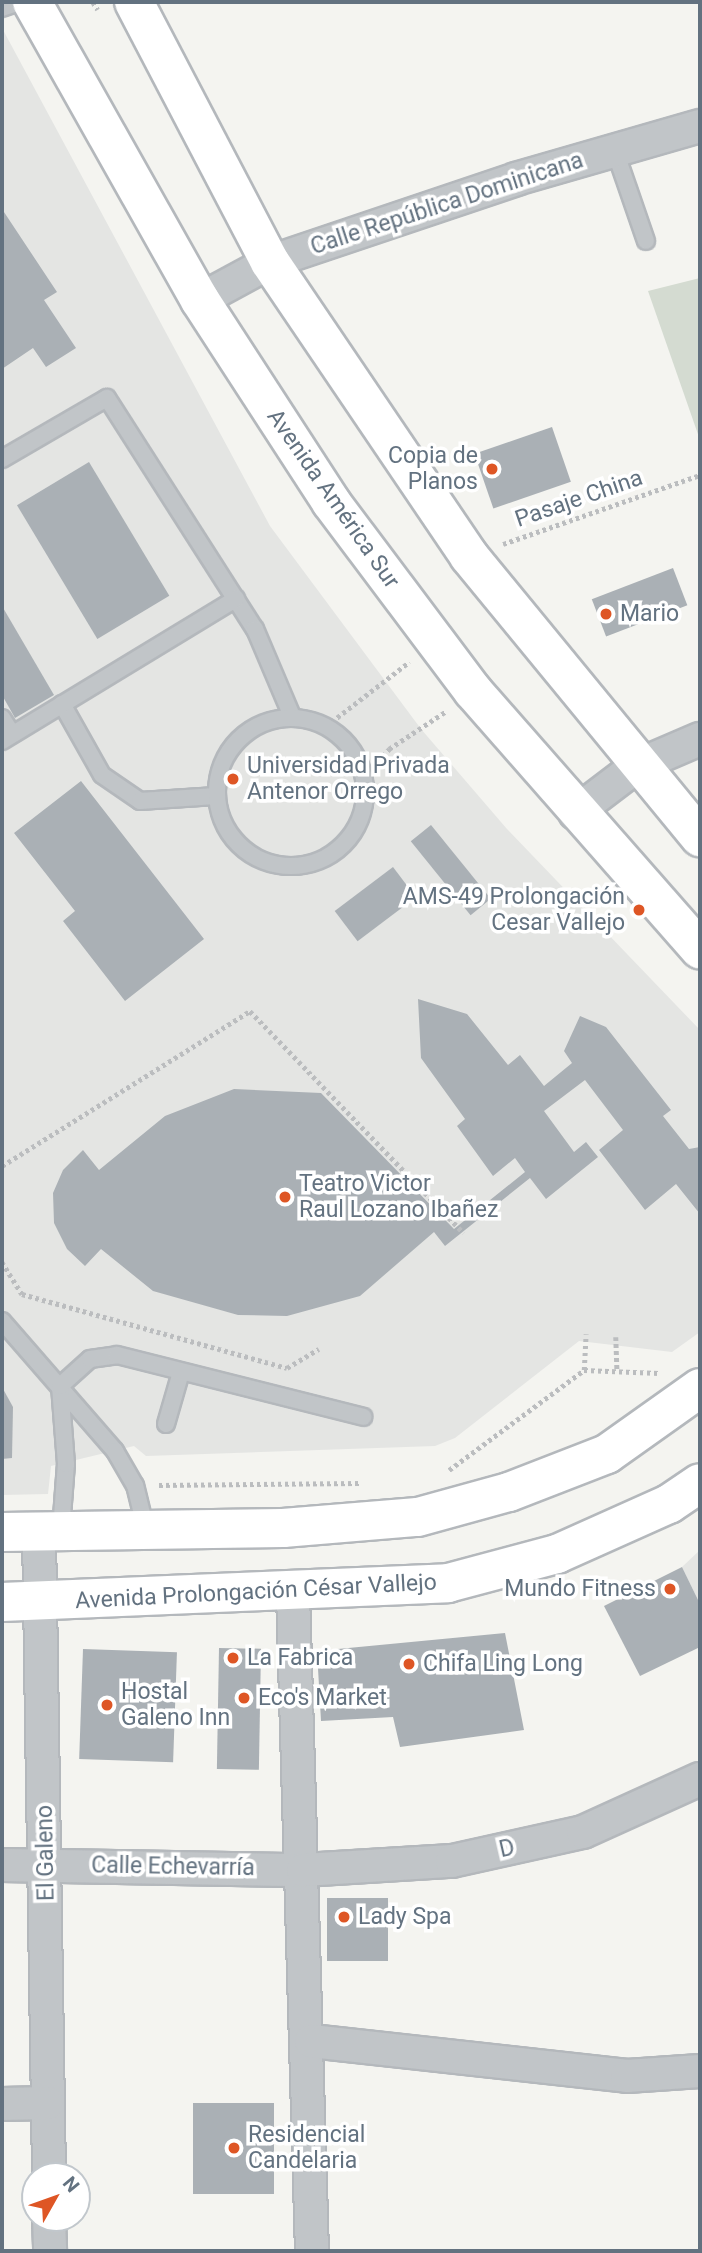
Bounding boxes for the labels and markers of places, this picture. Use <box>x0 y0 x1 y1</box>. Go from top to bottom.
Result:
place label: Copia de Planos <box>388 442 478 496</box>
marker: Copia de Planos <box>484 461 500 477</box>
place label: Mario <box>620 600 679 628</box>
marker: Mario <box>598 606 614 622</box>
place label: Universidad Privada Antenor Orrego <box>247 752 450 806</box>
marker: Universidad Privada Antenor Orrego <box>225 771 241 787</box>
place label: AMS-49 Prolongación Cesar Vallejo <box>403 883 625 937</box>
marker: AMS-49 Prolongación Cesar Vallejo <box>631 902 647 918</box>
place label: Teatro Victor Raul Lozano Ibañez <box>299 1170 498 1224</box>
marker: Teatro Victor Raul Lozano Ibañez <box>277 1189 293 1205</box>
place label: Mundo Fitness <box>504 1575 656 1603</box>
marker: Mundo Fitness <box>662 1581 678 1597</box>
place label: La Fabrica <box>247 1644 353 1672</box>
marker: La Fabrica <box>225 1650 241 1666</box>
place label: Chifa Ling Long <box>423 1650 583 1678</box>
marker: Chifa Ling Long <box>401 1656 417 1672</box>
place label: Hostal Galeno Inn <box>121 1678 230 1732</box>
place label: Eco's Market <box>258 1684 387 1712</box>
marker: Eco's Market <box>236 1690 252 1706</box>
marker: Hostal Galeno Inn <box>99 1697 115 1713</box>
place label: Lady Spa <box>358 1903 452 1931</box>
marker: Lady Spa <box>336 1909 352 1925</box>
place label: Residencial Candelaria <box>248 2121 365 2175</box>
marker: Residencial Candelaria <box>226 2140 242 2156</box>

